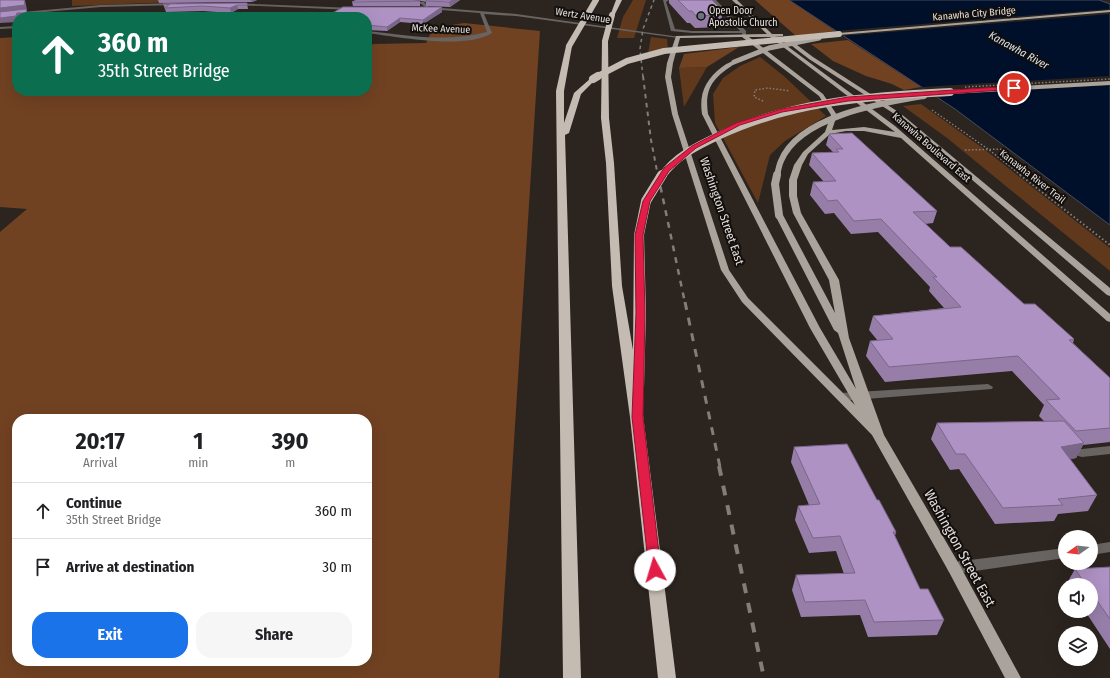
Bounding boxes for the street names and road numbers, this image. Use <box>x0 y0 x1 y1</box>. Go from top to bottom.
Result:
street label: Kanawha City Bridge <box>932 4 1016 24</box>
street label: Wertz Avenue <box>555 6 611 26</box>
street label: McKee Avenue <box>411 22 471 36</box>
street label: Kanawha Boulevard East <box>890 110 973 186</box>
street label: Kanawha River Trail <box>997 147 1068 206</box>
street label: Washington Street East <box>697 155 747 267</box>
street label: Washington Street East <box>920 487 999 610</box>

